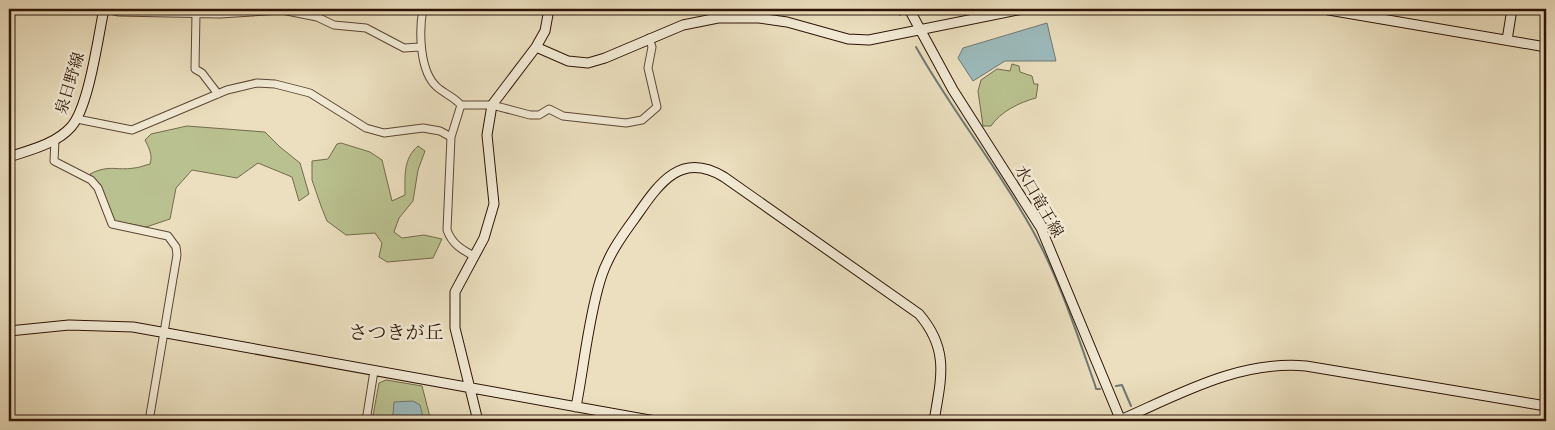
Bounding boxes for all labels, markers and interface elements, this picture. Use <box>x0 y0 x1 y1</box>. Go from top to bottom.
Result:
street label: 泉日野線 <box>51 50 88 117</box>
street label: 水口竜王線 <box>1011 162 1068 241</box>
district label: さつきが丘 <box>348 322 444 344</box>

